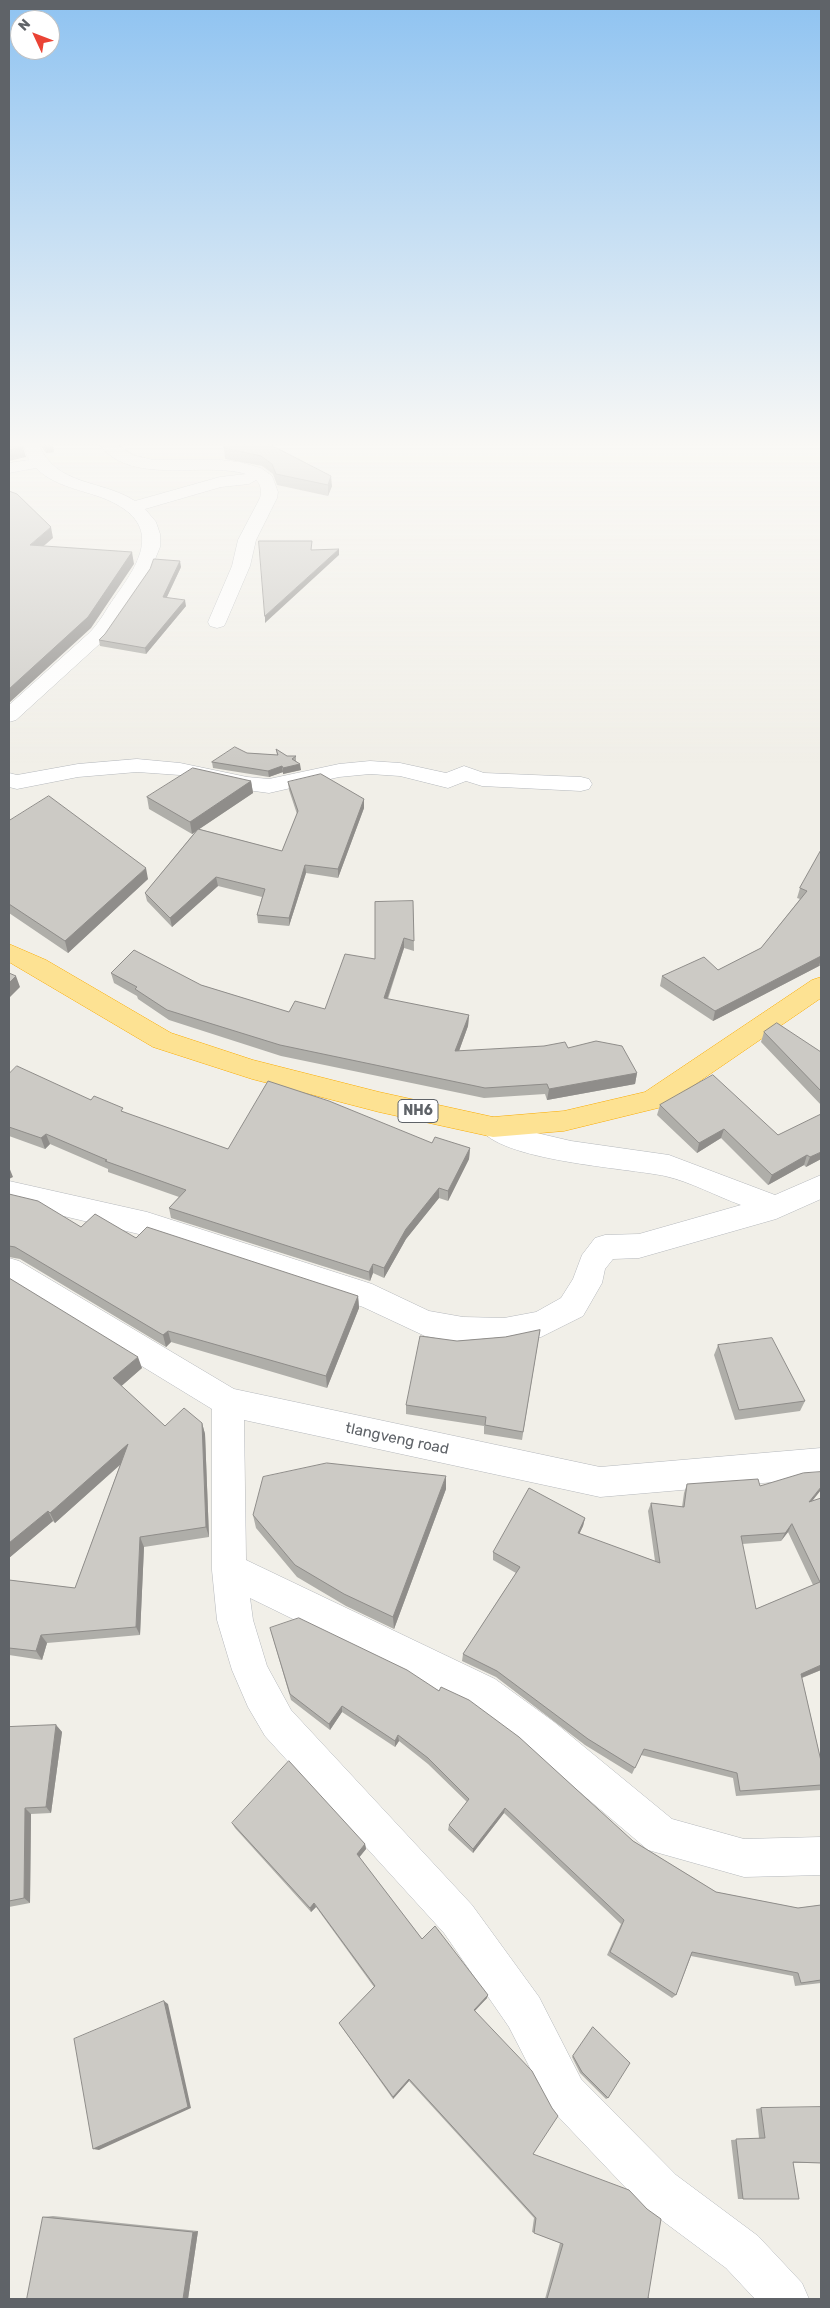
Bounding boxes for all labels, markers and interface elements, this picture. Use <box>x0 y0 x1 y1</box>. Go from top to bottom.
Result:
north arrow <box>10 10 60 60</box>
text: N <box>15 16 34 35</box>
road number: NH6 <box>398 1100 438 1122</box>
street label: tlangveng road <box>344 1419 450 1459</box>

